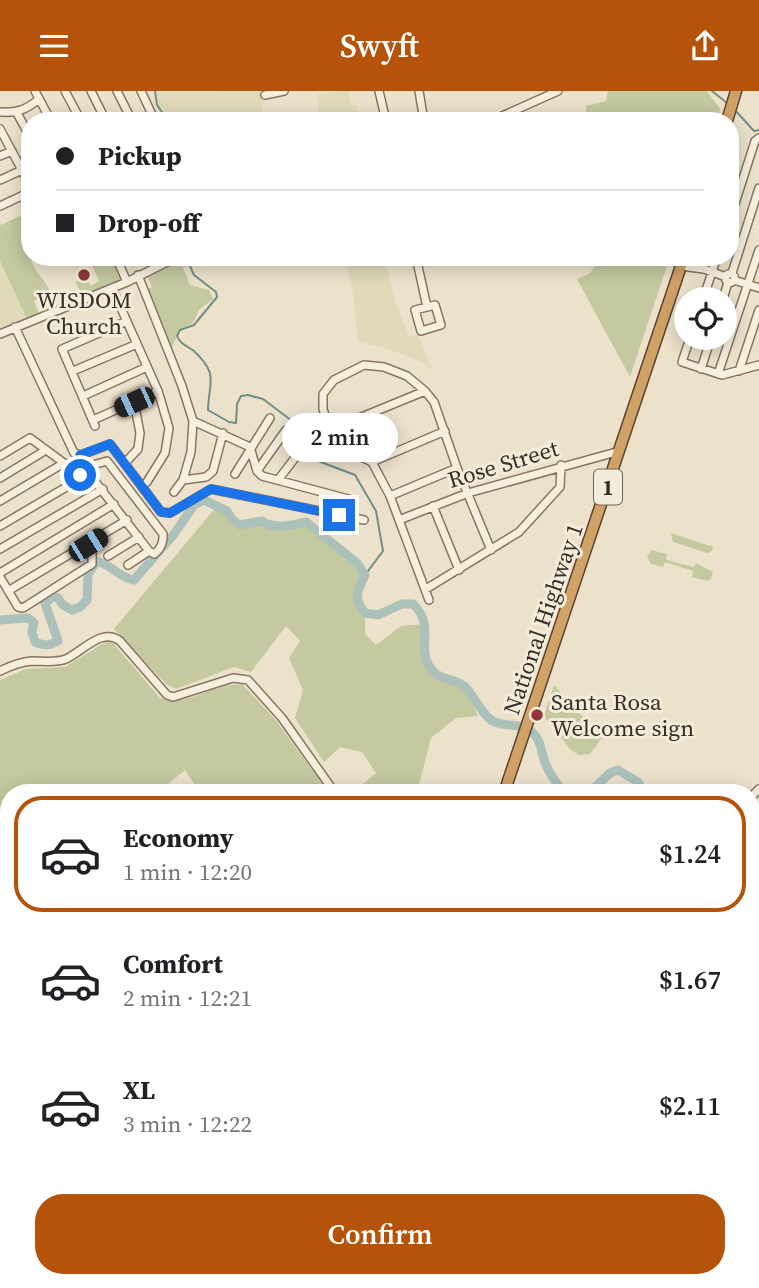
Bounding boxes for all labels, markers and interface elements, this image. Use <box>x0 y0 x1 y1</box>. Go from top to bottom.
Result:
text: Swyft <box>340 24 419 68</box>
icon: menu <box>35 27 73 65</box>
icon: share <box>686 27 724 65</box>
text: Pickup <box>98 138 182 174</box>
text: Drop-off <box>98 205 200 241</box>
marker: WISDOM Church <box>76 267 92 283</box>
place label: WISDOM Church <box>36 284 132 342</box>
map controls <box>674 287 737 350</box>
button: locate <box>674 287 737 350</box>
car <box>111 384 158 420</box>
callout: 2 min <box>281 413 397 463</box>
text: 2 min <box>310 421 370 453</box>
street label: Rose Street <box>444 432 563 496</box>
route start <box>64 459 96 491</box>
road number: 1 <box>594 469 622 505</box>
route end <box>323 499 355 531</box>
street label: National Highway 1 <box>495 519 591 719</box>
car <box>65 525 112 565</box>
place label: Santa Rosa Welcome sign <box>551 686 694 744</box>
marker: Santa Rosa Welcome sign <box>529 707 545 723</box>
text: Economy <box>123 820 234 856</box>
icon: car <box>39 823 102 886</box>
text: $1.24 <box>659 836 721 872</box>
text: 1 min · 12:20 <box>123 856 252 888</box>
text: Comfort <box>123 946 223 982</box>
icon: car <box>39 949 102 1012</box>
text: $1.67 <box>659 962 721 998</box>
text: 2 min · 12:21 <box>123 982 252 1014</box>
text: XL <box>123 1072 155 1108</box>
icon: car <box>39 1075 102 1138</box>
text: $2.11 <box>659 1088 721 1124</box>
text: 3 min · 12:22 <box>123 1108 252 1140</box>
button: Confirm <box>35 1194 725 1274</box>

